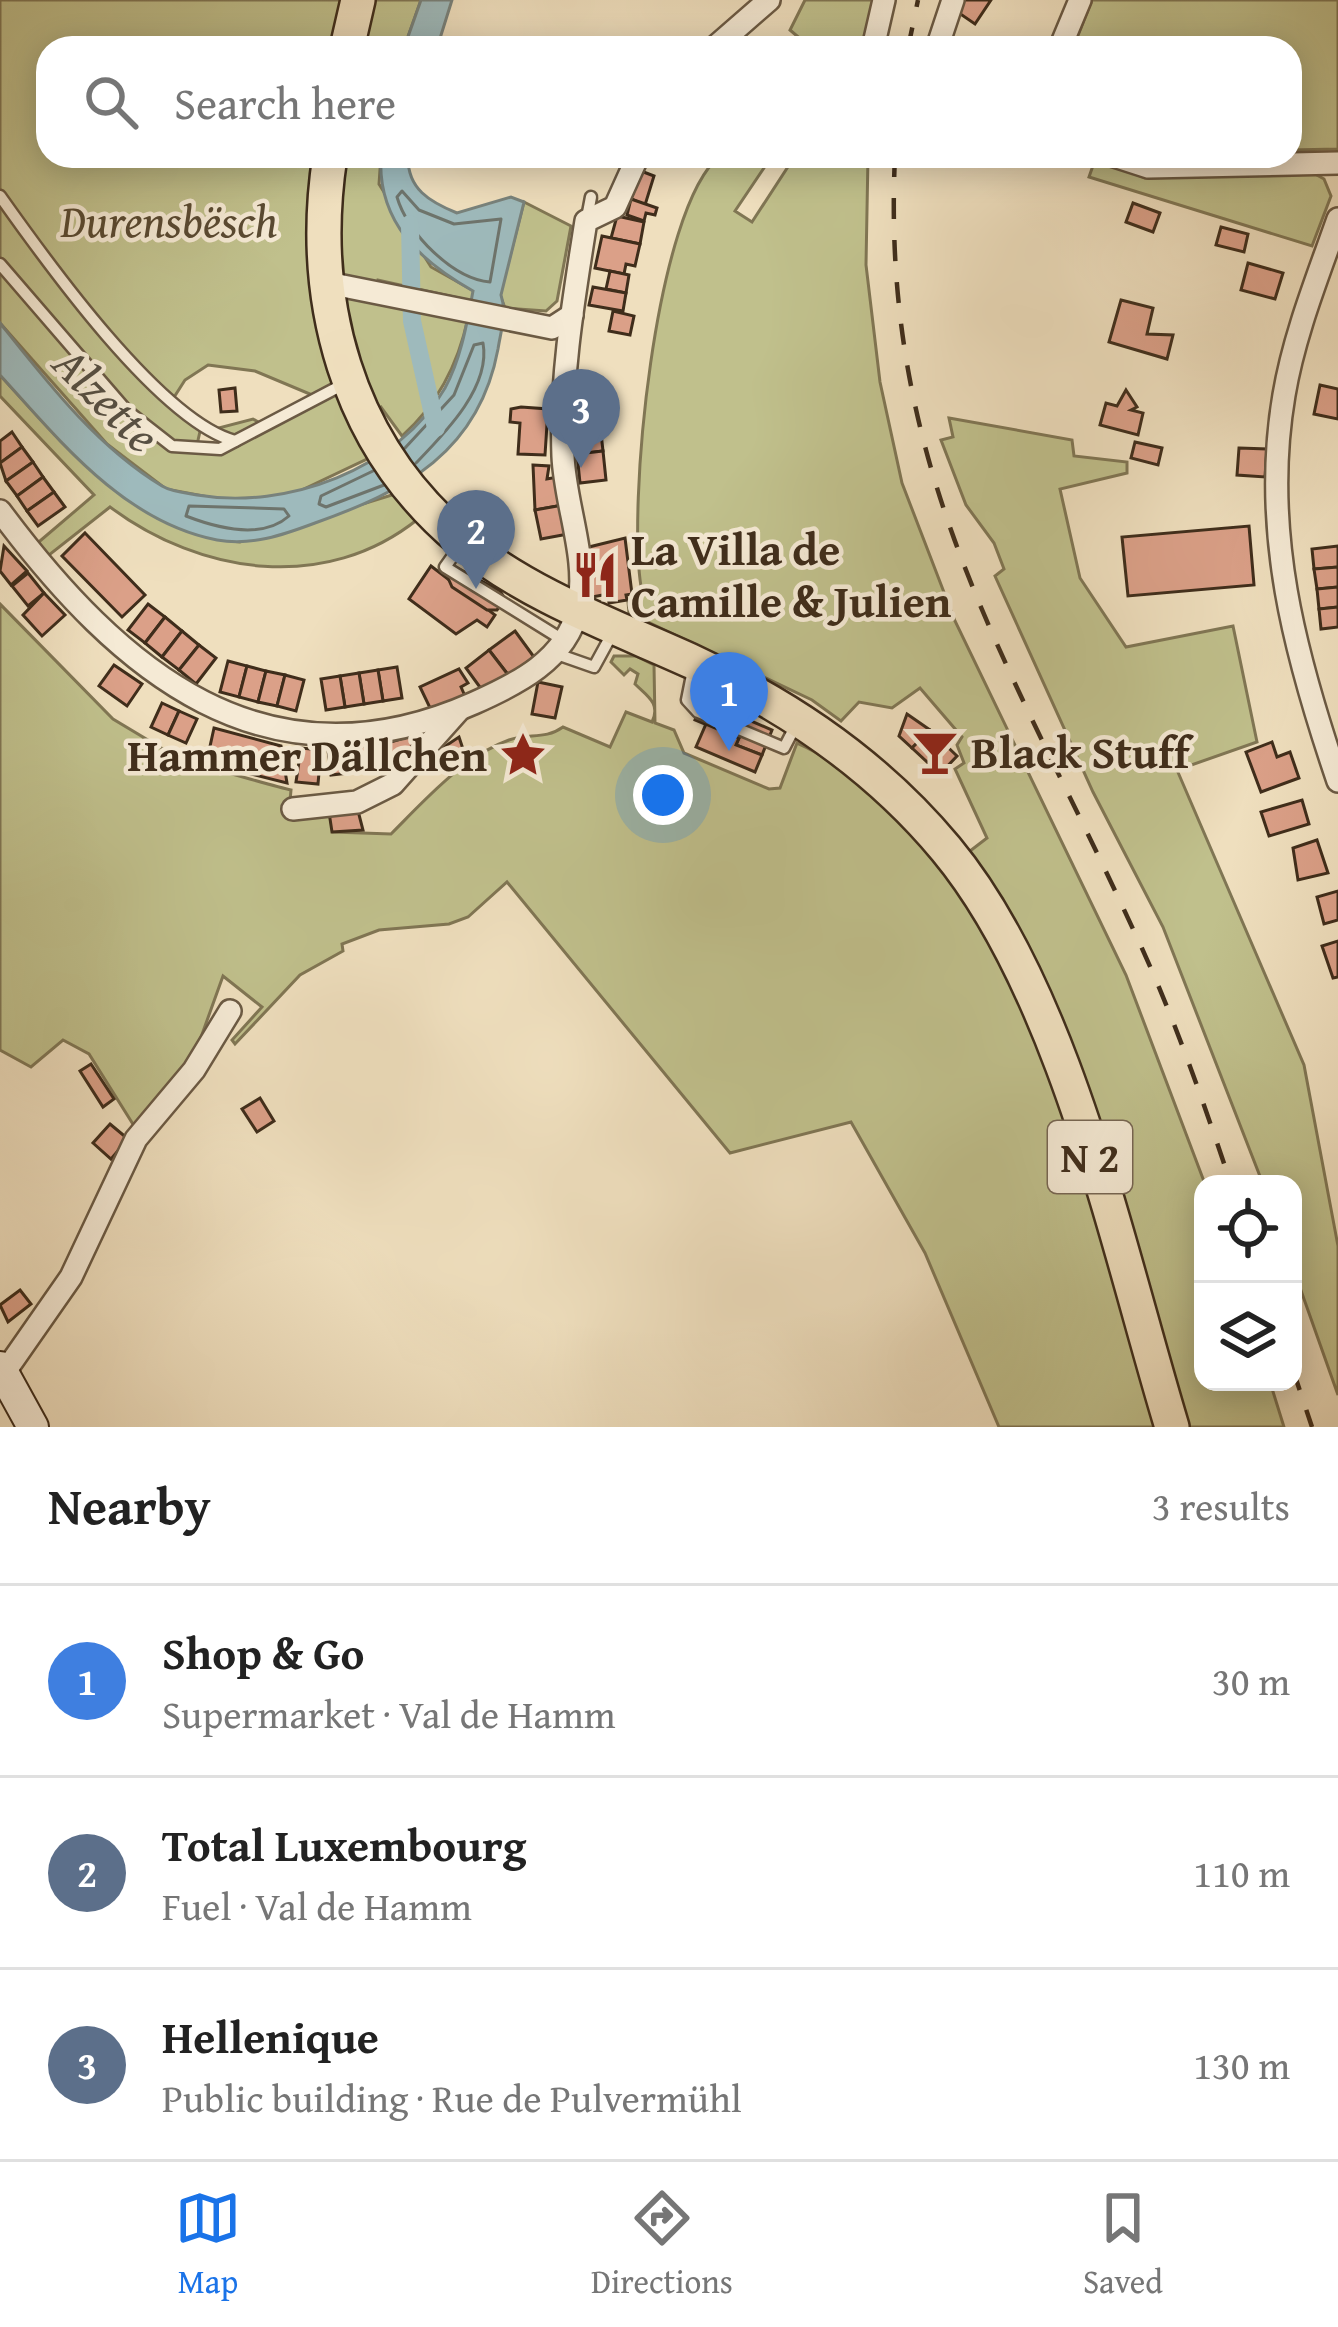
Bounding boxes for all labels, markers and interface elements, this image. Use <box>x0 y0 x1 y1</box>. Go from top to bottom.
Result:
search box <box>36 36 1302 168</box>
icon: search <box>78 69 144 135</box>
text: Search here <box>174 70 396 135</box>
park label: Durensbësch <box>60 188 277 253</box>
water label: Alzette <box>37 328 177 468</box>
pin: 3 <box>542 369 620 468</box>
pin: 2 <box>437 490 515 589</box>
place label: La Villa de Camille & Julien <box>631 516 952 633</box>
restaurant icon: La Villa de Camille & Julien <box>570 550 620 600</box>
pin: 1 <box>690 652 768 751</box>
place label: Black Stuff <box>971 719 1194 784</box>
place label: Hammer Dällchen <box>127 722 487 787</box>
bar icon: Black Stuff <box>910 727 960 777</box>
place icon: Hammer Dällchen <box>498 730 548 780</box>
your location <box>633 765 693 825</box>
road number: N 2 <box>1048 1121 1132 1193</box>
map controls <box>1194 1175 1302 1391</box>
button: locate <box>1194 1175 1302 1283</box>
button: layers <box>1194 1283 1302 1391</box>
text: Nearby <box>48 1468 211 1543</box>
text: 3 results <box>1152 1477 1290 1534</box>
text: Shop & Go <box>162 1620 364 1685</box>
text: 1 <box>77 1652 97 1709</box>
text: 30 m <box>1212 1652 1290 1709</box>
text: Supermarket · Val de Hamm <box>162 1685 616 1742</box>
text: Total Luxembourg <box>162 1812 526 1877</box>
text: 2 <box>77 1844 97 1901</box>
text: 110 m <box>1193 1844 1290 1901</box>
text: Fuel · Val de Hamm <box>162 1877 472 1934</box>
text: Hellenique <box>162 2004 379 2069</box>
text: 3 <box>77 2036 97 2093</box>
text: 130 m <box>1193 2036 1290 2093</box>
text: Public building · Rue de Pulvermühl <box>162 2069 742 2126</box>
tab: Map <box>175 2185 241 2305</box>
tab: Directions <box>591 2185 733 2305</box>
tab: Saved <box>1083 2185 1163 2305</box>

